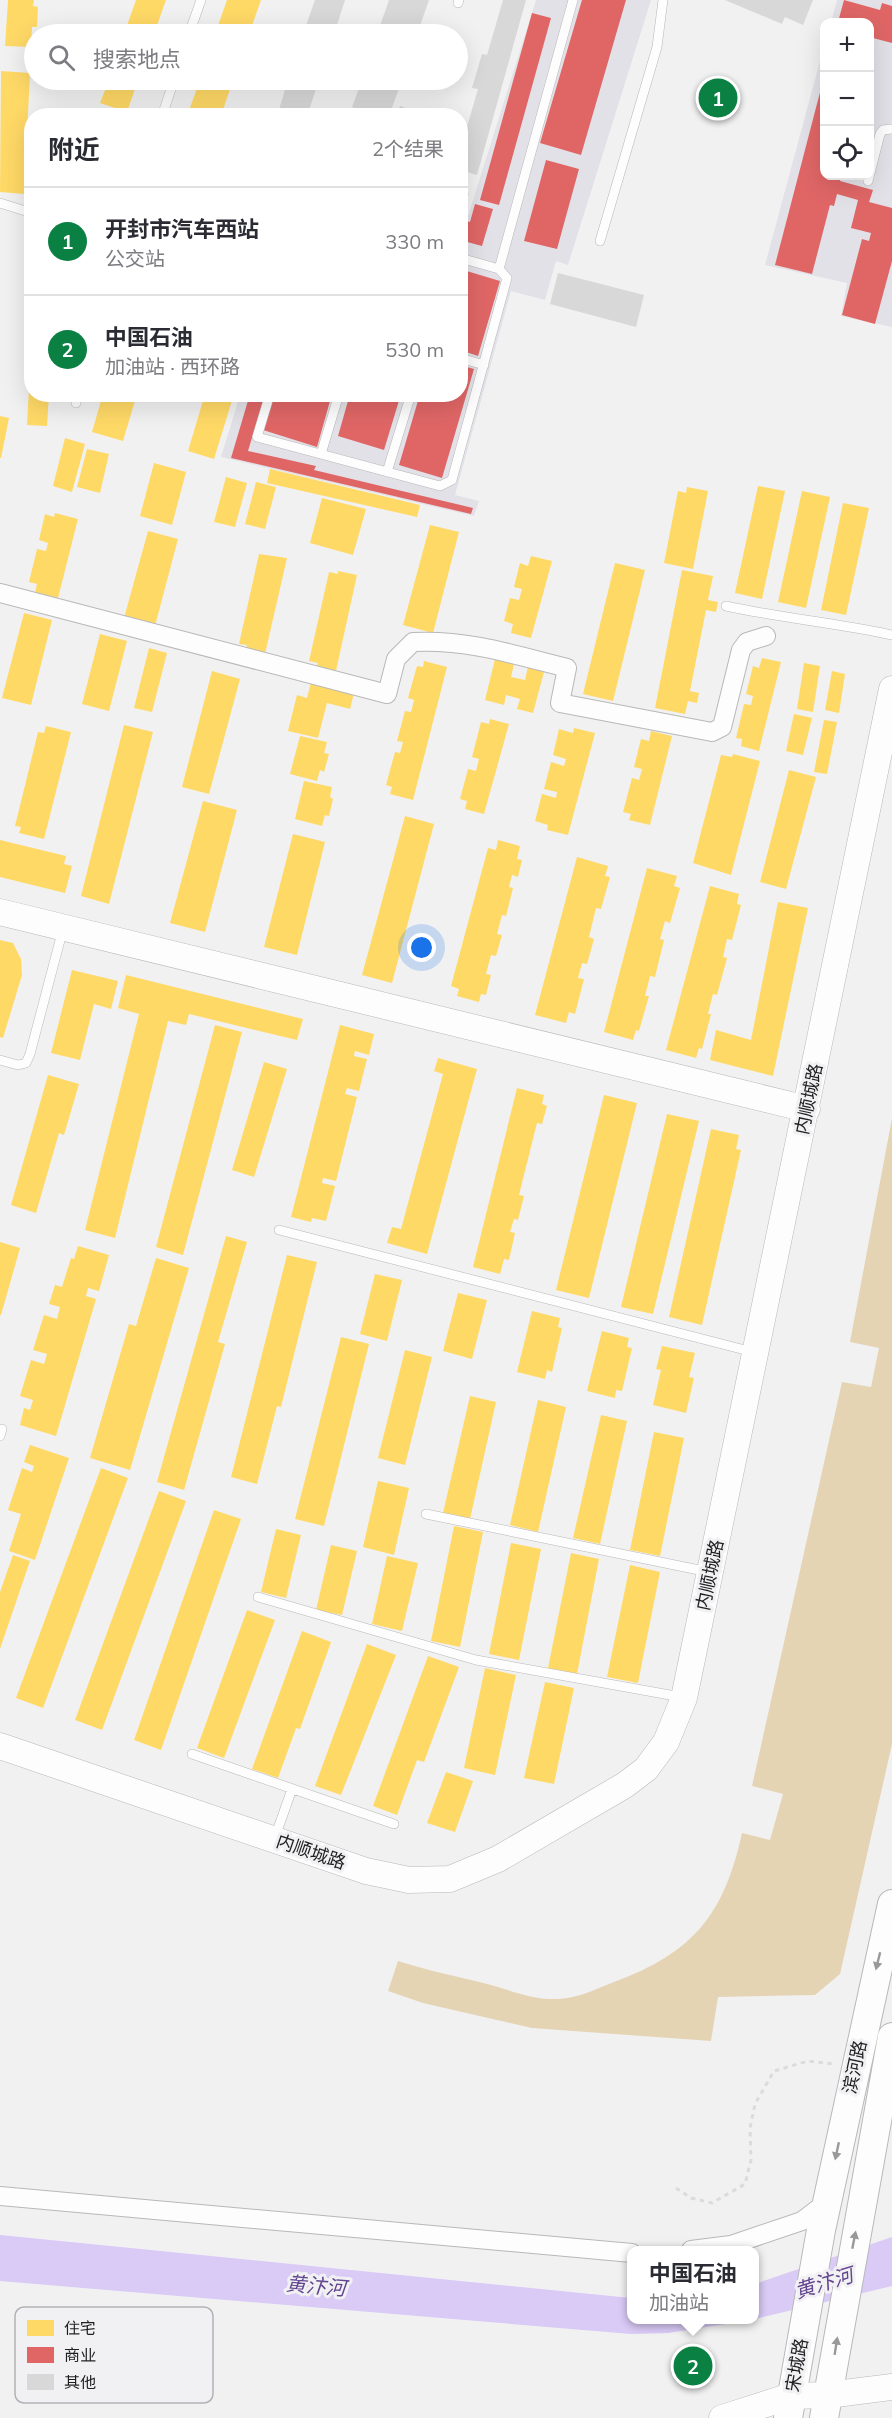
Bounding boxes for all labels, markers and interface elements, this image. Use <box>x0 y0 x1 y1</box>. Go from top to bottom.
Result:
map controls <box>820 18 874 180</box>
button: + <box>820 18 874 72</box>
search box <box>24 24 468 90</box>
icon: search <box>45 41 78 74</box>
text: 搜索地点 <box>93 45 181 73</box>
button: − <box>820 72 874 126</box>
pin: 1 <box>698 76 738 120</box>
button: locate <box>820 126 874 180</box>
text: 附近 <box>48 133 100 166</box>
text: 2个结果 <box>372 136 444 161</box>
text: 开封市汽车西站 <box>105 215 259 243</box>
text: 1 <box>62 229 74 254</box>
text: 330 m <box>385 229 444 254</box>
text: 公交站 <box>105 246 165 271</box>
text: 中国石油 <box>105 323 193 351</box>
text: 2 <box>62 337 74 362</box>
text: 530 m <box>385 337 444 362</box>
text: 加油站 · 西环路 <box>105 354 240 379</box>
your location <box>407 933 436 962</box>
street label: 内顺城路 <box>790 1061 827 1137</box>
street label: 内顺城路 <box>691 1537 728 1613</box>
street label: 内顺城路 <box>273 1829 349 1874</box>
one-way arrow <box>873 1951 883 1970</box>
street label: 滨河路 <box>838 2038 871 2096</box>
one-way arrow <box>832 2142 842 2161</box>
one-way arrow <box>850 2230 859 2249</box>
popup <box>627 2246 759 2324</box>
text: 中国石油 <box>649 2259 737 2287</box>
water label: 黄汴河 <box>792 2261 860 2303</box>
water label: 黄汴河 <box>285 2270 351 2301</box>
text: 加油站 <box>649 2290 709 2315</box>
legend <box>15 2307 213 2403</box>
text: 住宅 <box>64 2318 96 2338</box>
street label: 宋城路 <box>780 2336 813 2393</box>
one-way arrow <box>831 2336 840 2355</box>
pin: 2 <box>674 2344 712 2388</box>
text: 商业 <box>64 2345 96 2365</box>
text: 其他 <box>64 2372 96 2392</box>

